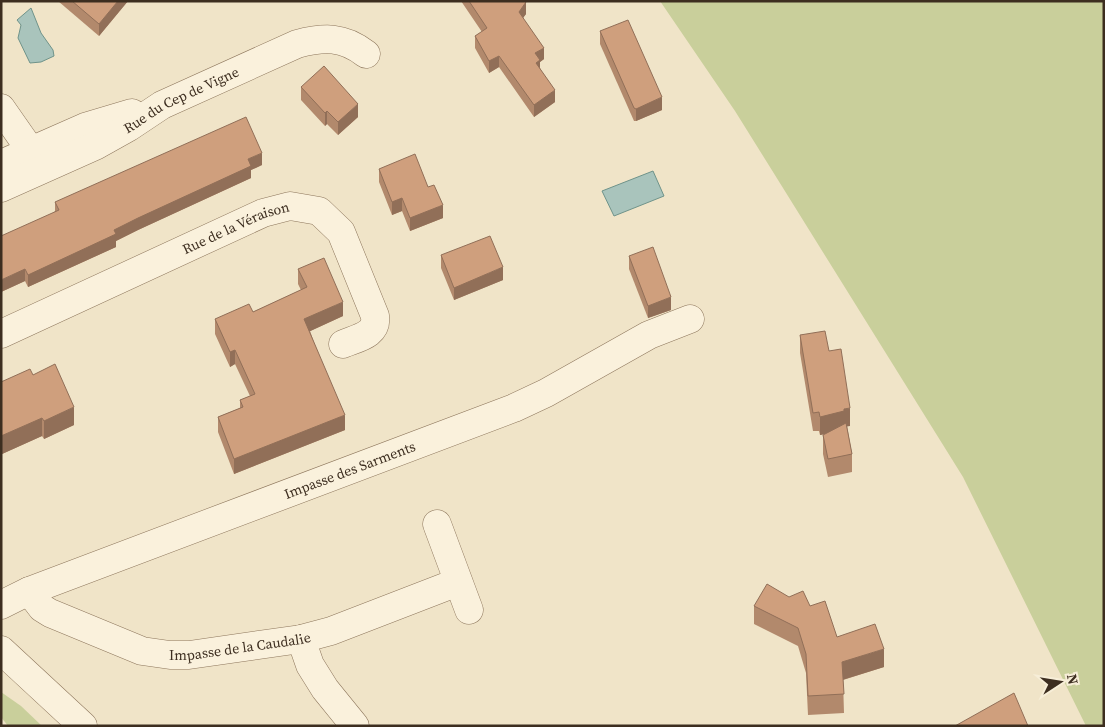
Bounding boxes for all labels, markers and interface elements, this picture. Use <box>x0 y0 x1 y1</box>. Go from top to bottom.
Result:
street label: Rue du Cep de Vigne <box>120 62 242 138</box>
street label: Rue de la Véraison <box>179 196 292 259</box>
street label: Impasse des Sarments <box>281 436 418 504</box>
street label: Impasse de la Caudalie <box>169 627 313 665</box>
north arrow <box>1035 657 1085 707</box>
text: N <box>1062 672 1084 686</box>

